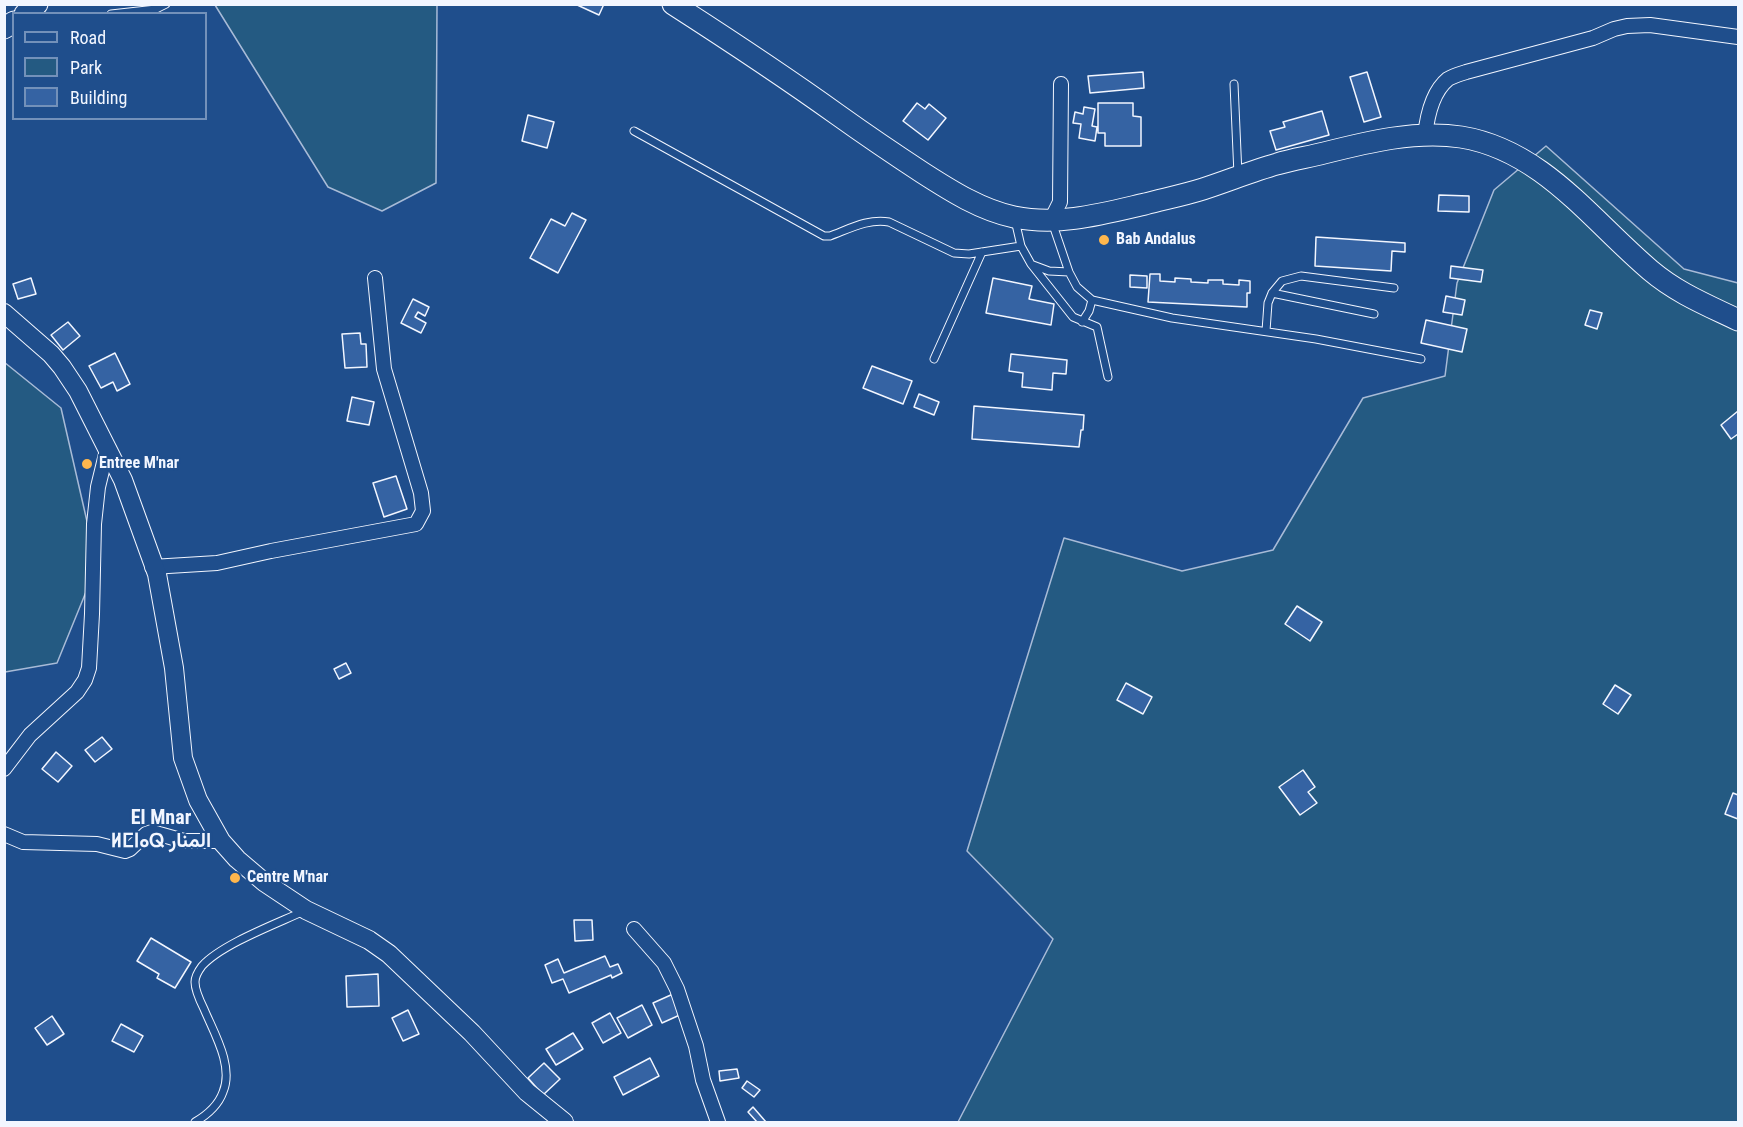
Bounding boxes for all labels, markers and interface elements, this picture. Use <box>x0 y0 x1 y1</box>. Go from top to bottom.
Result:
legend <box>12 12 207 120</box>
text: Road <box>70 27 106 48</box>
text: Park <box>70 57 102 78</box>
text: Building <box>70 87 127 108</box>
place label: Bab Andalus <box>1116 230 1196 250</box>
marker: Bab Andalus <box>1097 233 1111 247</box>
place label: Entree M'nar <box>99 454 179 474</box>
marker: Entree M'nar <box>80 457 94 471</box>
district label: El Mnar ⵍⵎⵏⴰⵕ المنار <box>111 807 211 854</box>
place label: Centre M'nar <box>247 868 328 888</box>
marker: Centre M'nar <box>228 871 242 885</box>

